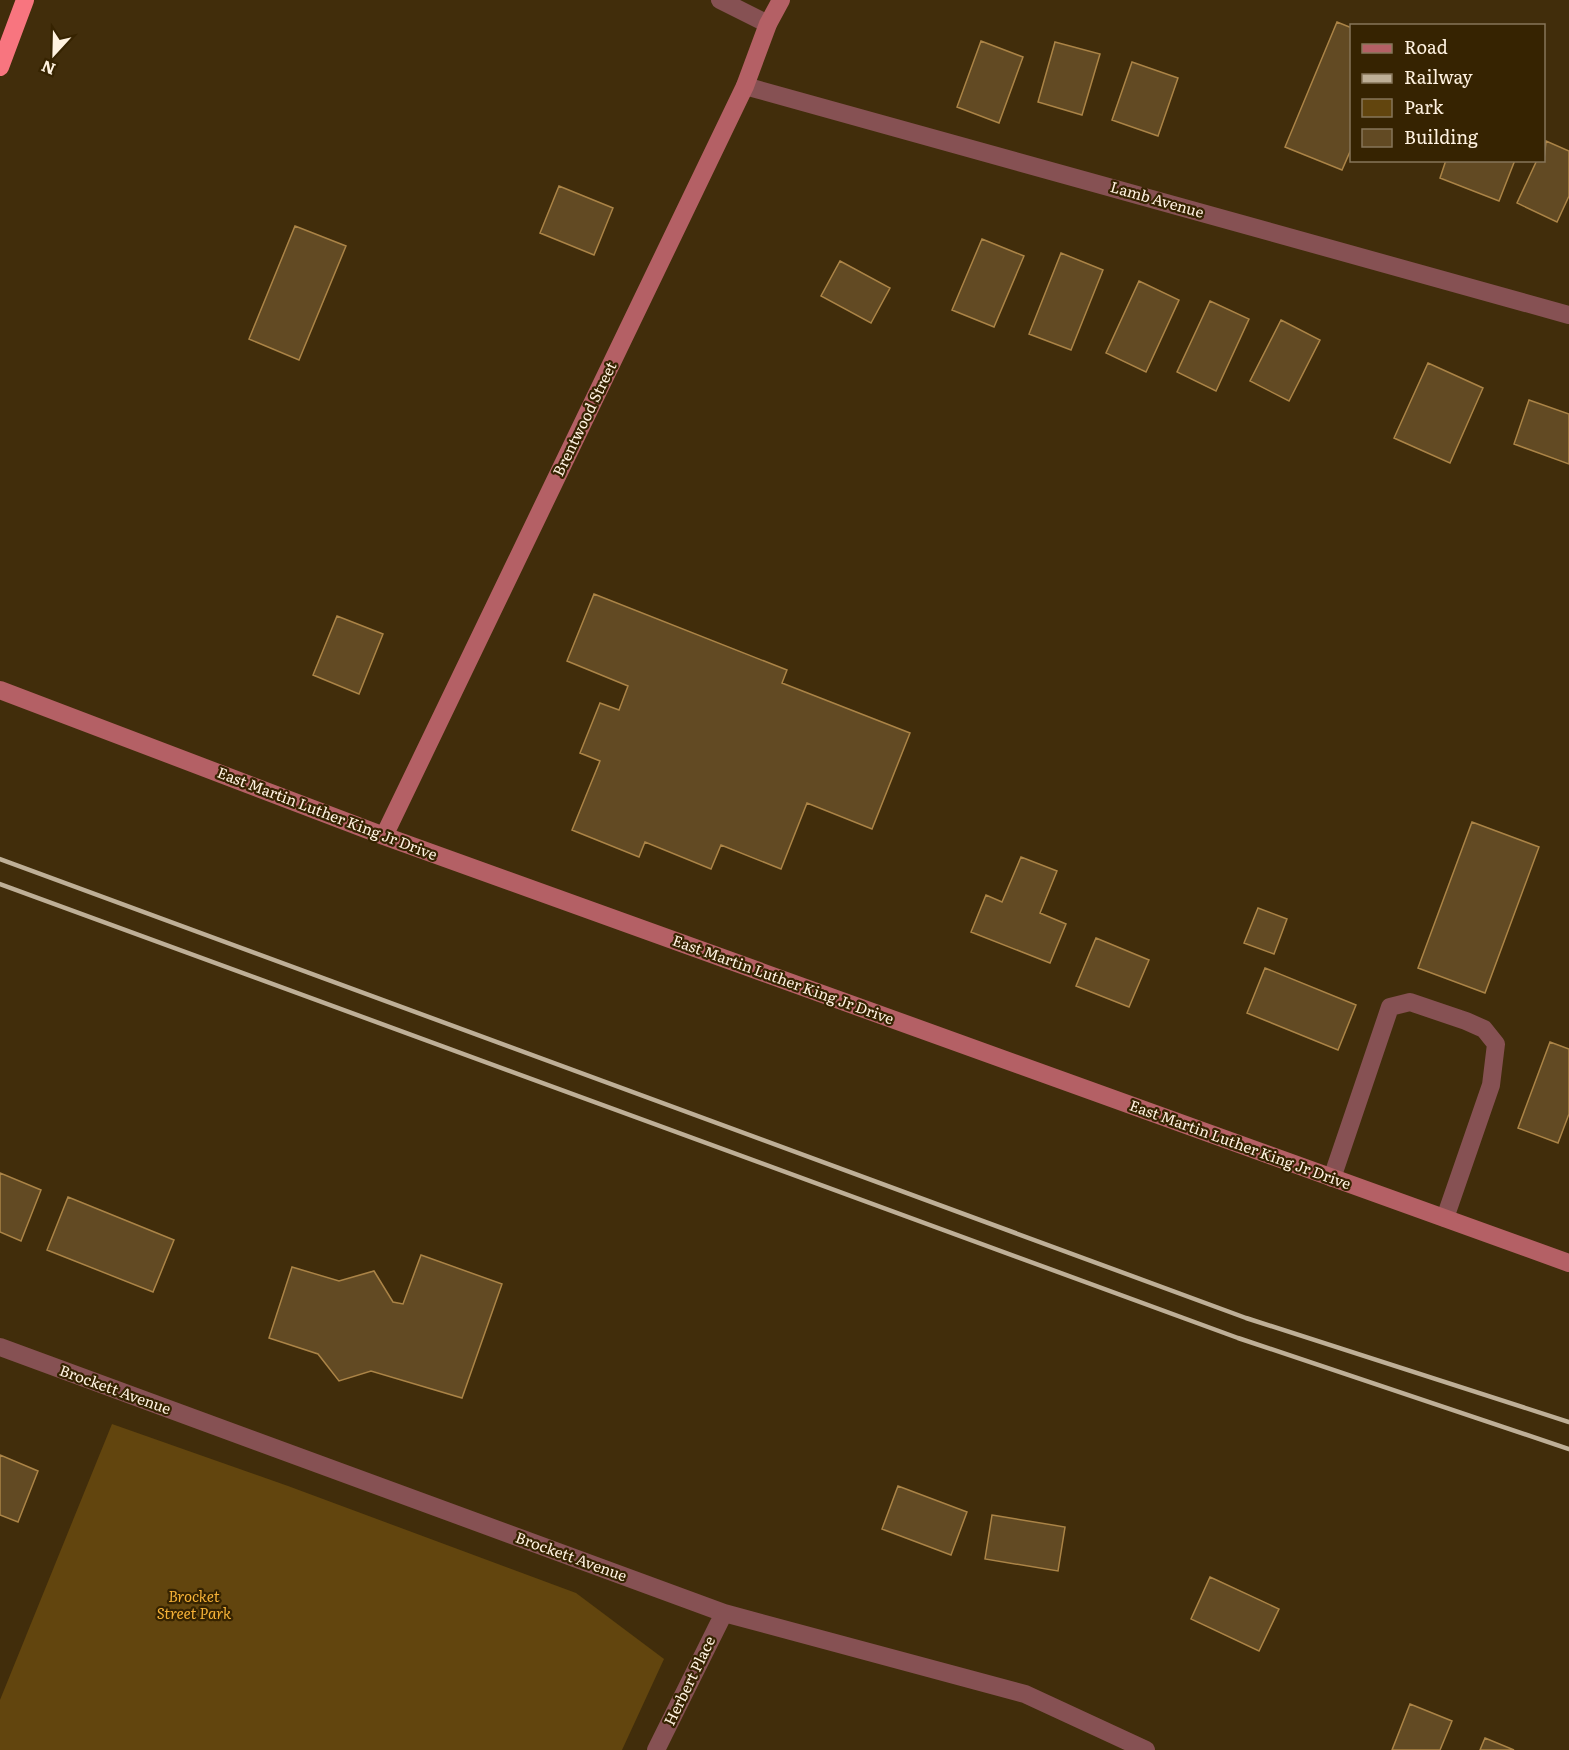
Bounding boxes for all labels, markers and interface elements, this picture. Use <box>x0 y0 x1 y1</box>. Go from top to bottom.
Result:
north arrow <box>24 24 84 84</box>
legend <box>1350 24 1545 162</box>
text: Road <box>1404 33 1448 60</box>
text: N <box>37 55 59 82</box>
text: Railway <box>1404 63 1473 90</box>
text: Park <box>1404 93 1445 120</box>
text: Building <box>1404 123 1479 150</box>
street label: Lamb Avenue <box>1108 174 1207 223</box>
street label: Brentwood Street <box>546 357 621 480</box>
street label: East Martin Luther King Jr Drive <box>214 760 441 865</box>
street label: East Martin Luther King Jr Drive <box>670 928 898 1029</box>
street label: East Martin Luther King Jr Drive <box>1127 1093 1355 1194</box>
street label: Brockett Avenue <box>56 1358 175 1420</box>
street label: Brockett Avenue <box>512 1525 631 1587</box>
park label: Brocket Street Park <box>157 1584 232 1624</box>
street label: Herbert Place <box>657 1632 720 1729</box>

